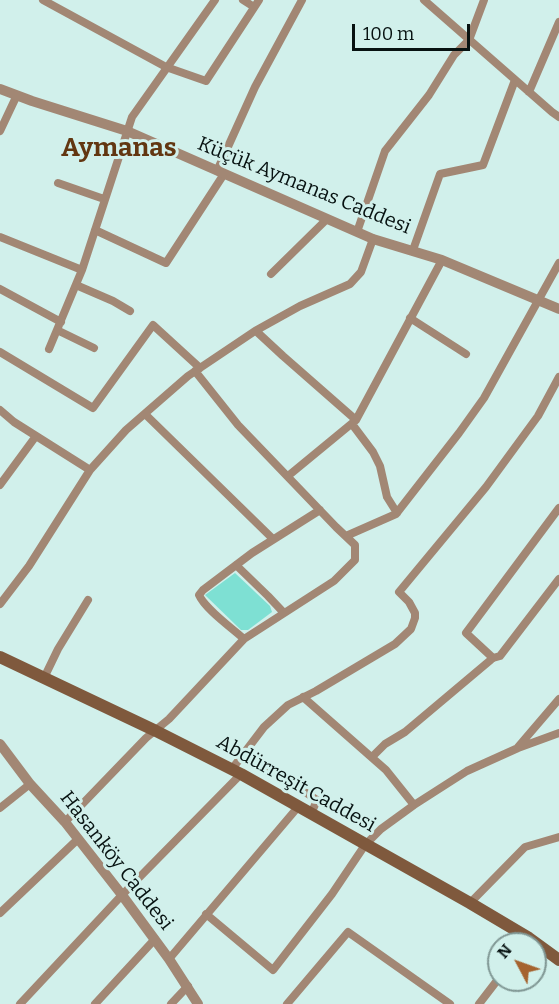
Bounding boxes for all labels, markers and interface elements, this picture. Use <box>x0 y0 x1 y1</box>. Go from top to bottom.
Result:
scale bar <box>355 12 474 50</box>
text: 100 m <box>363 23 414 45</box>
street label: Küçük Aymanas Caddesi <box>194 132 414 240</box>
district label: Aymanas <box>61 133 177 165</box>
street label: Abdürreşit Caddesi <box>212 730 380 838</box>
street label: Hasanköy Caddesi <box>54 787 178 935</box>
north arrow <box>487 932 547 992</box>
text: N <box>493 940 516 962</box>

